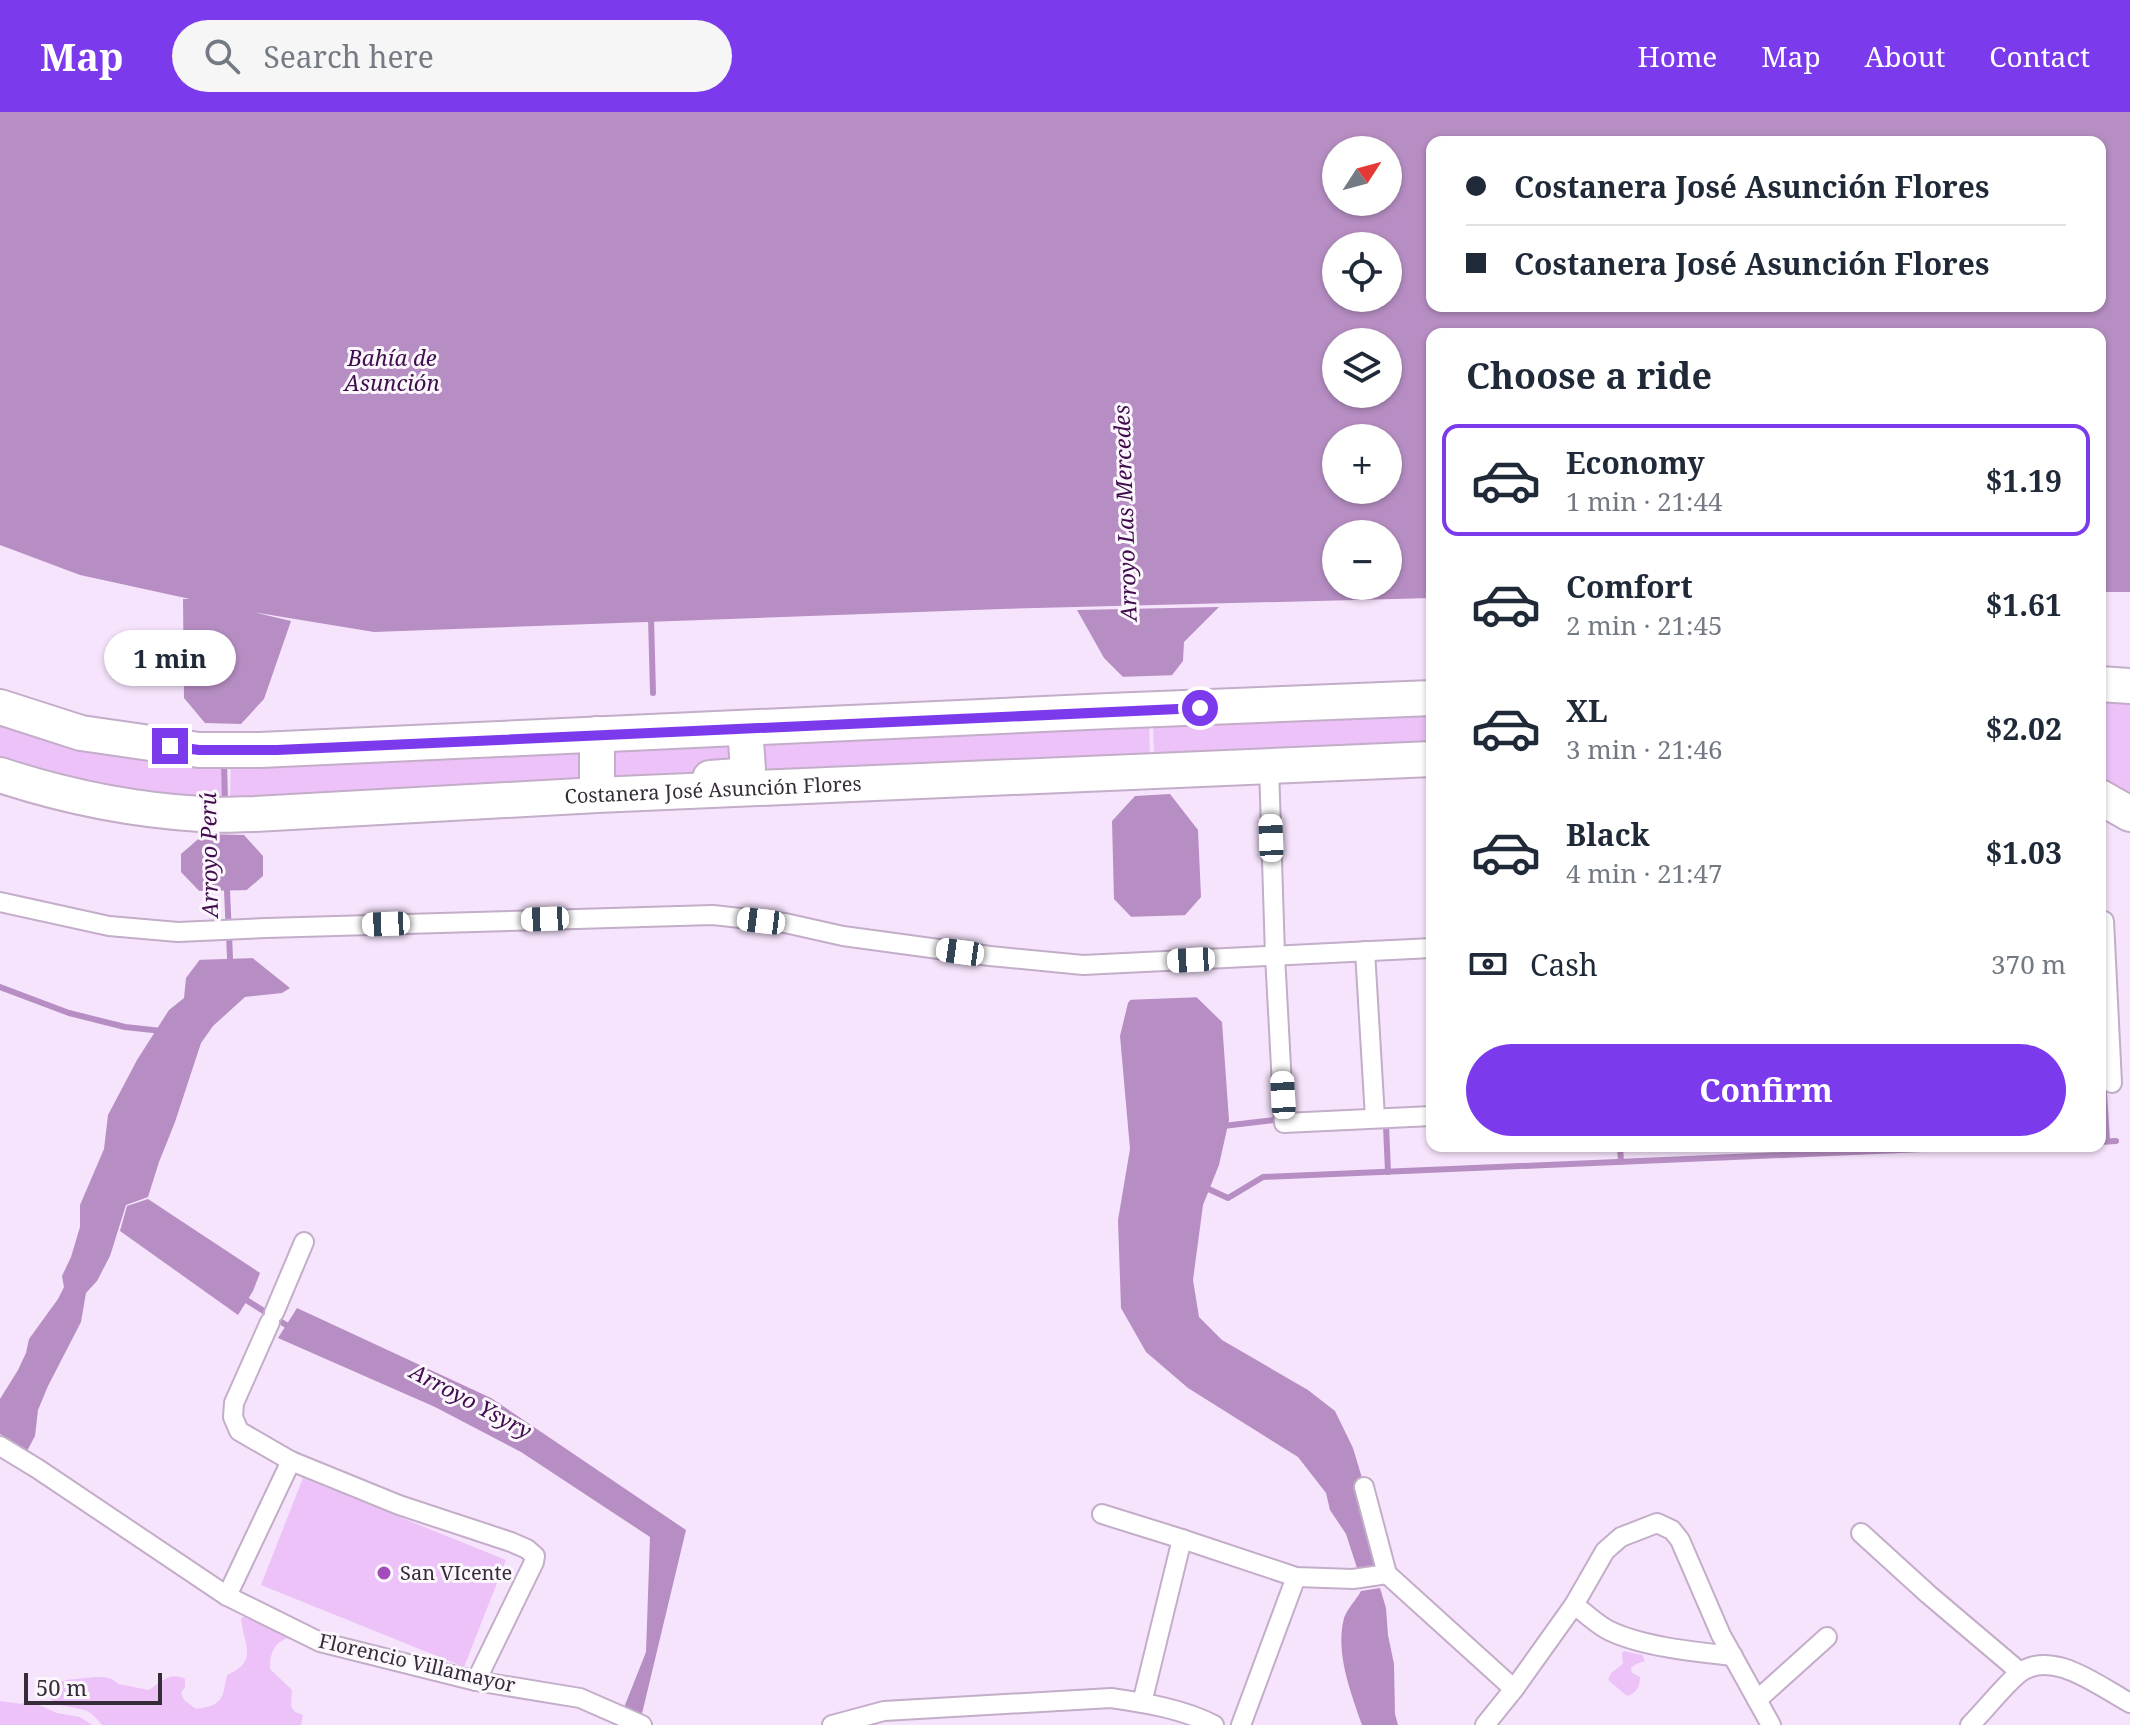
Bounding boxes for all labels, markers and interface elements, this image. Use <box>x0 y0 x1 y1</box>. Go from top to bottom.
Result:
search box <box>172 20 732 92</box>
text: Map <box>40 30 124 82</box>
icon: search <box>200 34 244 78</box>
text: Search here <box>264 36 434 77</box>
text: Home <box>1638 37 1717 75</box>
text: Map <box>1761 37 1821 75</box>
text: About <box>1865 37 1945 75</box>
text: Contact <box>1989 37 2090 75</box>
north arrow <box>1322 136 1402 216</box>
map controls <box>1322 136 1402 600</box>
text: Costanera José Asunción Flores <box>1514 166 1989 207</box>
button: locate <box>1322 232 1402 312</box>
text: Costanera José Asunción Flores <box>1514 243 1989 284</box>
button: layers <box>1322 328 1402 408</box>
water label: Bahía de Asunción <box>342 342 440 397</box>
text: Choose a ride <box>1466 351 1712 400</box>
water label: Arroyo Las Mercedes <box>1105 404 1143 624</box>
button: + <box>1322 424 1402 504</box>
text: Economy <box>1566 442 1705 483</box>
icon: car <box>1470 444 1542 516</box>
text: $1.19 <box>1985 460 2062 501</box>
text: 1 min · 21:44 <box>1566 483 1723 519</box>
button: − <box>1322 520 1402 600</box>
text: Comfort <box>1566 566 1693 607</box>
icon: car <box>1470 568 1542 640</box>
text: $1.61 <box>1985 584 2062 625</box>
text: 2 min · 21:45 <box>1566 607 1723 643</box>
callout: 1 min <box>104 630 236 686</box>
text: 1 min <box>133 640 207 676</box>
route start <box>1182 690 1218 726</box>
text: XL <box>1566 690 1608 731</box>
icon: car <box>1470 692 1542 764</box>
text: $2.02 <box>1985 708 2062 749</box>
route end <box>152 728 188 764</box>
text: 3 min · 21:46 <box>1566 731 1723 767</box>
street label: Costanera José Asunción Flores <box>564 770 862 810</box>
water label: Arroyo Perú <box>192 792 224 920</box>
car <box>1258 814 1284 862</box>
text: Black <box>1566 814 1650 855</box>
icon: car <box>1470 816 1542 888</box>
text: $1.03 <box>1985 832 2062 873</box>
text: 4 min · 21:47 <box>1566 855 1723 891</box>
car <box>521 906 569 932</box>
car <box>736 906 786 936</box>
car <box>362 911 410 937</box>
car <box>935 937 985 967</box>
icon: cash <box>1466 942 1510 986</box>
text: Cash <box>1530 944 1598 985</box>
text: 370 m <box>1991 946 2066 982</box>
car <box>1166 947 1216 973</box>
button: Confirm <box>1466 1044 2066 1136</box>
car <box>1270 1070 1296 1120</box>
water label: Arroyo Ysyry <box>404 1354 538 1445</box>
place label: San VIcente <box>400 1559 512 1586</box>
marker: San VIcente <box>375 1564 393 1582</box>
street label: Florencio Villamayor <box>316 1627 519 1698</box>
scale bar <box>24 1669 162 1705</box>
text: 50 m <box>36 1672 87 1702</box>

